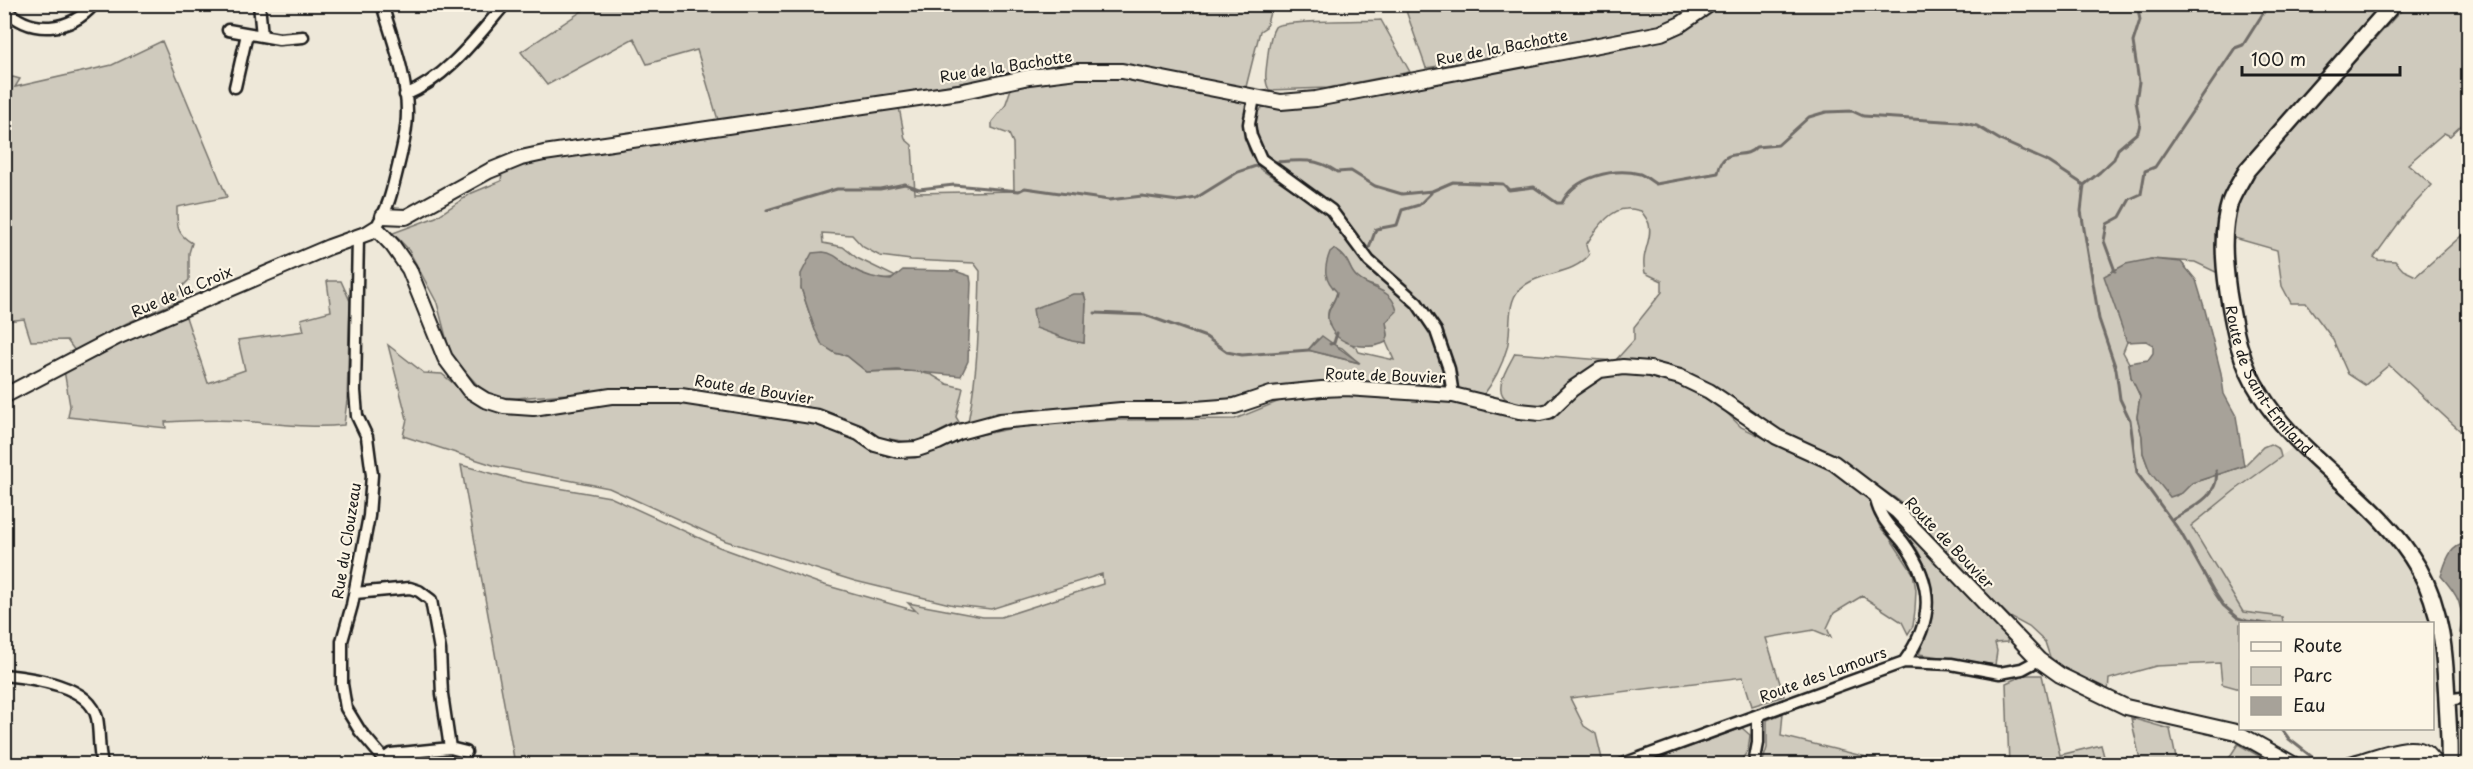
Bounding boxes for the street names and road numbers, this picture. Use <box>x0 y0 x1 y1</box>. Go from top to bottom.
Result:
street label: Rue de la Bachotte <box>1434 22 1570 71</box>
street label: Rue de la Bachotte <box>938 44 1074 87</box>
street label: Rue de la Croix <box>127 259 236 322</box>
street label: Route de Saint-Émiland <box>2220 303 2319 459</box>
street label: Route de Bouvier <box>1325 361 1446 388</box>
street label: Route de Bouvier <box>693 368 816 409</box>
street label: Rue du Clouzeau <box>325 481 366 601</box>
street label: Route de Bouvier <box>1900 491 2000 593</box>
street label: Route des Lamours <box>1755 640 1890 707</box>

